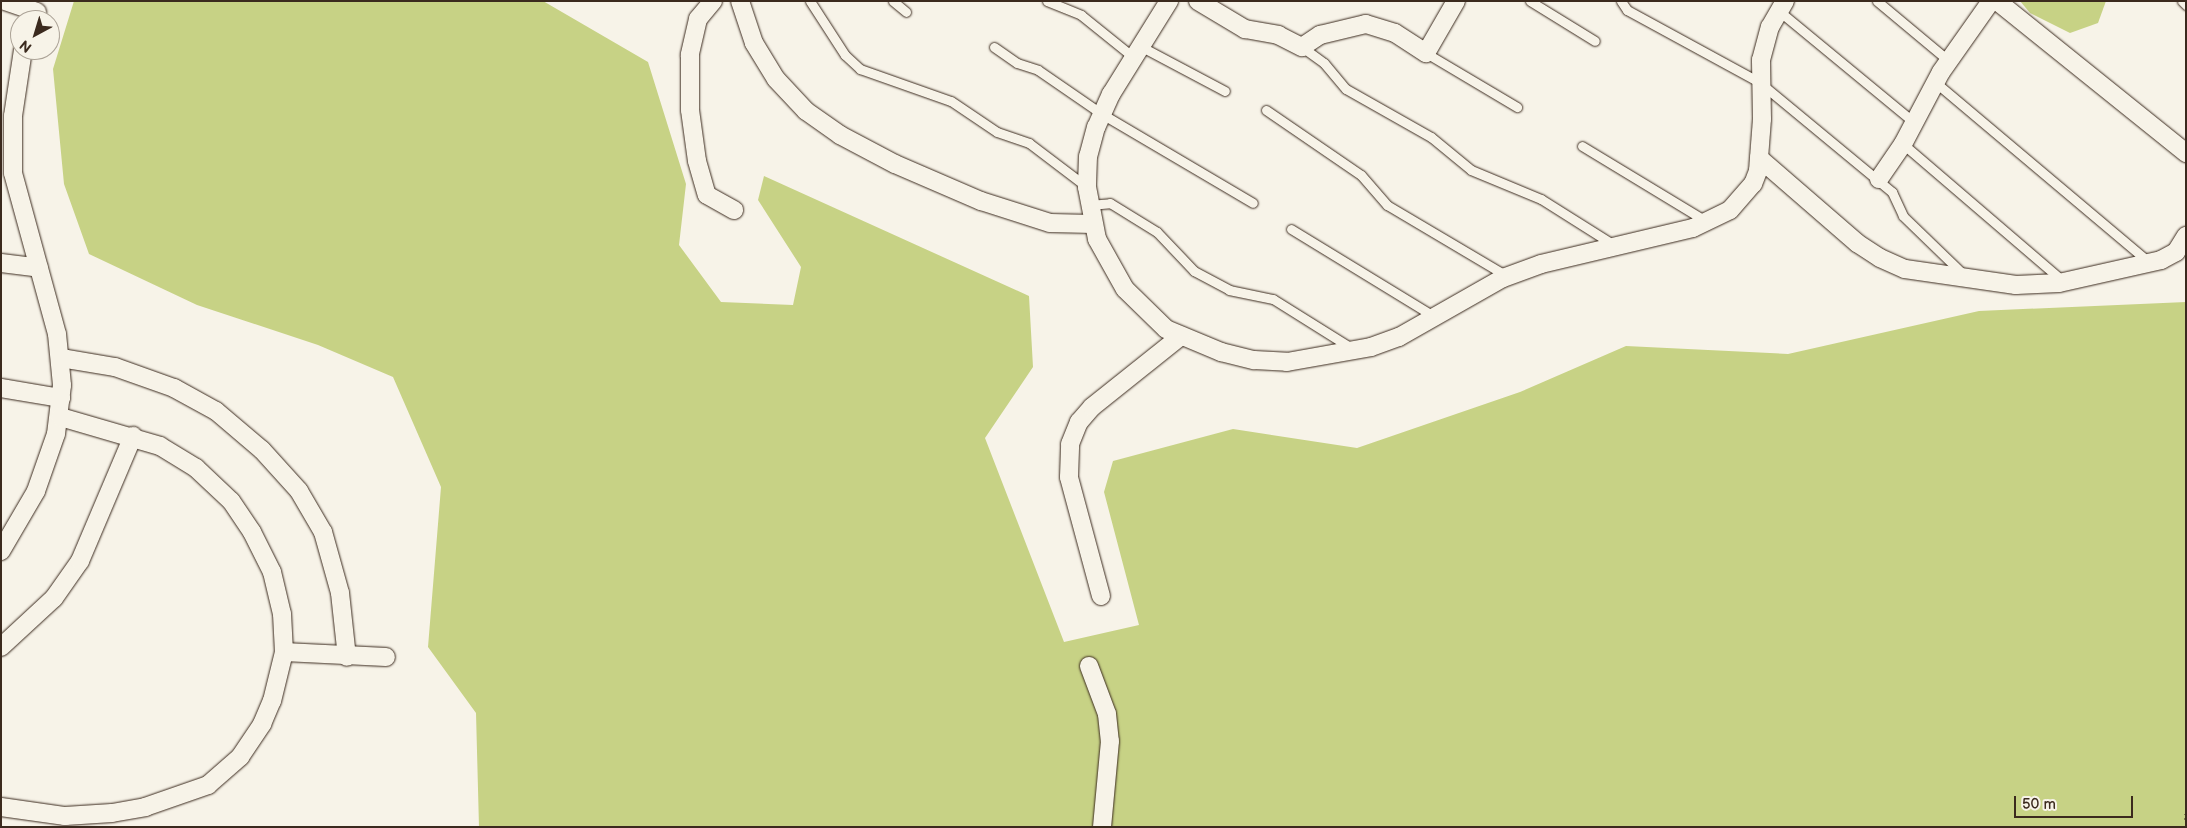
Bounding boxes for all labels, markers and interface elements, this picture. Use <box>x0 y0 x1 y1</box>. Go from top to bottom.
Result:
north arrow <box>10 10 60 60</box>
text: N <box>16 36 35 56</box>
scale bar <box>2017 786 2136 818</box>
text: 50 m <box>2022 795 2056 814</box>

